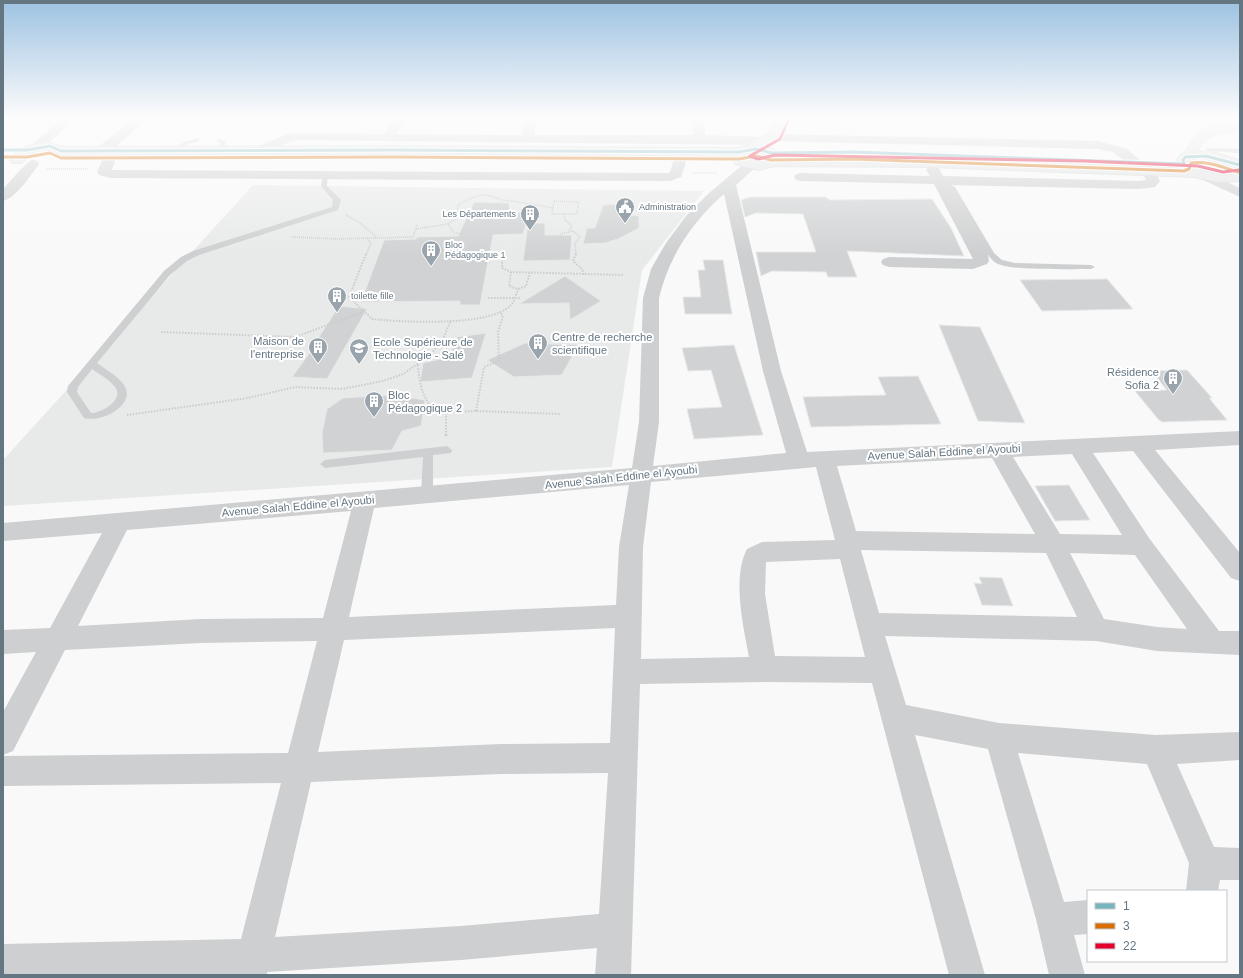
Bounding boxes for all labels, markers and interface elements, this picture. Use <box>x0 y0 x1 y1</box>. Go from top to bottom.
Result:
public building icon: Administration <box>614 196 636 224</box>
place label: Administration <box>639 202 696 212</box>
building icon: Les Départements <box>519 203 541 231</box>
place label: Les Départements <box>442 209 516 219</box>
building icon: Bloc Pédagogique 1 <box>420 239 442 267</box>
place label: Bloc Pédagogique 1 <box>445 240 506 260</box>
building icon: toilette fille <box>326 285 348 313</box>
place label: toilette fille <box>351 291 394 301</box>
place label: Centre de recherche scientifique <box>552 331 652 356</box>
building icon: Centre de recherche scientifique <box>527 332 549 360</box>
place label: Maison de l'entreprise <box>251 335 304 360</box>
building icon: Maison de l'entreprise <box>307 336 329 364</box>
place label: Ecole Supérieure de Technologie - Salé <box>373 336 473 361</box>
school or university icon: Ecole Supérieure de Technologie - Salé <box>348 337 370 365</box>
place label: Résidence Sofia 2 <box>1107 366 1159 391</box>
building icon: Résidence Sofia 2 <box>1162 367 1184 395</box>
place label: Bloc Pédagogique 2 <box>388 389 462 414</box>
building icon: Bloc Pédagogique 2 <box>363 390 385 418</box>
street label: Avenue Salah Eddine el Ayoubi <box>867 442 1021 462</box>
street label: Avenue Salah Eddine el Ayoubi <box>544 463 698 491</box>
street label: Avenue Salah Eddine el Ayoubi <box>221 493 375 519</box>
legend <box>1087 890 1227 962</box>
text: 1 <box>1123 899 1130 913</box>
text: 3 <box>1123 919 1130 933</box>
text: 22 <box>1123 939 1137 953</box>

